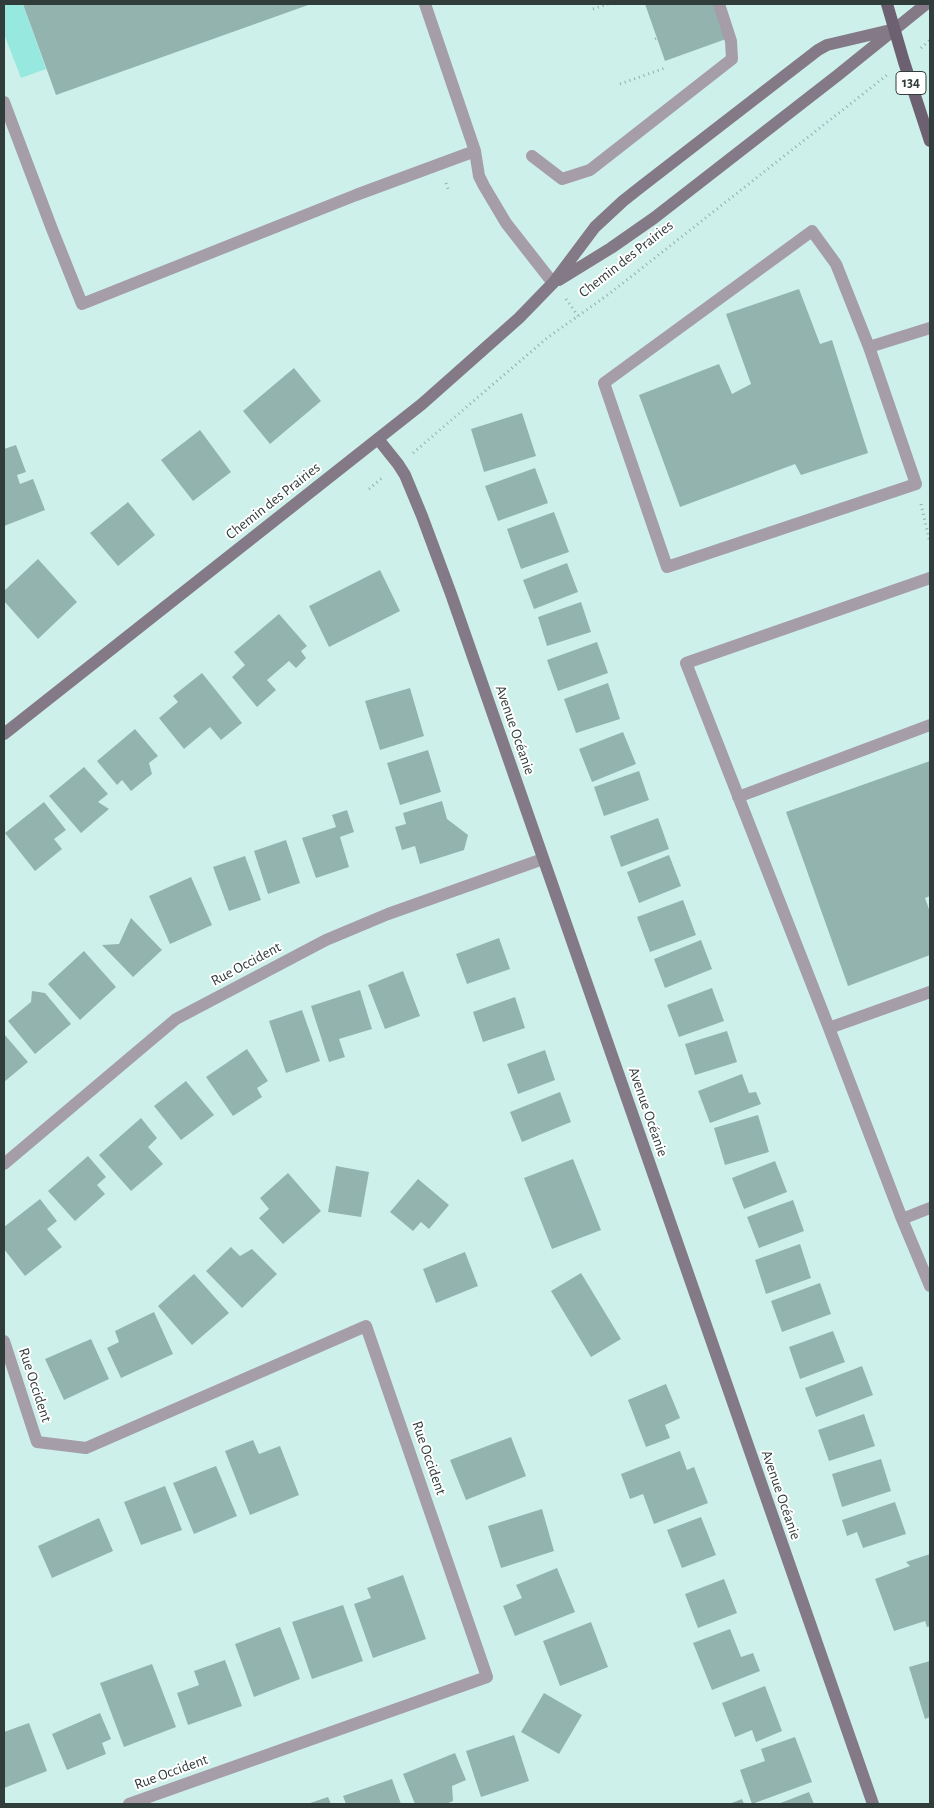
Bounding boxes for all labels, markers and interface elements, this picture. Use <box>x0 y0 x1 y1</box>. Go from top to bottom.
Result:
road number: 134 <box>896 72 926 95</box>
street label: Chemin des Prairies <box>575 217 677 301</box>
street label: Chemin des Prairies <box>222 459 324 543</box>
street label: Avenue Océanie <box>491 683 539 777</box>
street label: Rue Occident <box>208 938 284 990</box>
street label: Avenue Océanie <box>624 1065 672 1159</box>
street label: Rue Occident <box>15 1346 55 1424</box>
street label: Rue Occident <box>408 1419 450 1497</box>
street label: Avenue Océanie <box>757 1448 805 1542</box>
street label: Rue Occident <box>132 1750 210 1794</box>

